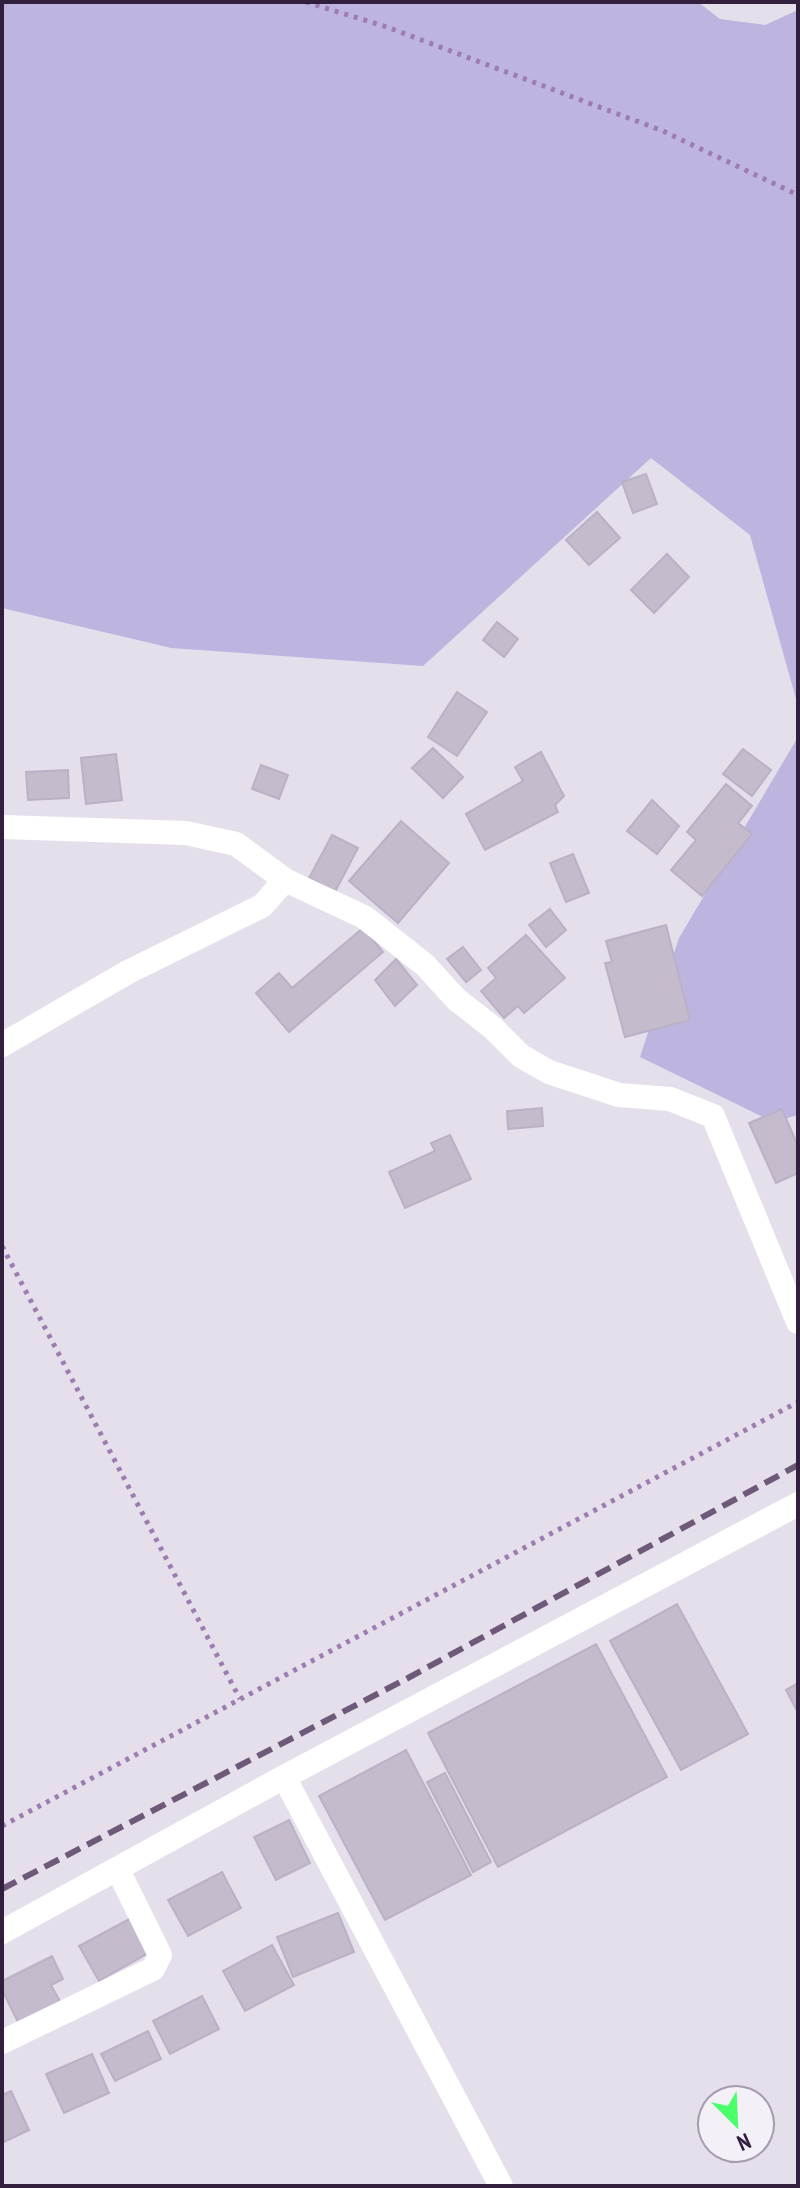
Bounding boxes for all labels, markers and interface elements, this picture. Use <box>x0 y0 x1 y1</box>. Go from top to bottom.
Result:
north arrow <box>696 2084 776 2164</box>
text: N <box>733 2127 755 2157</box>

